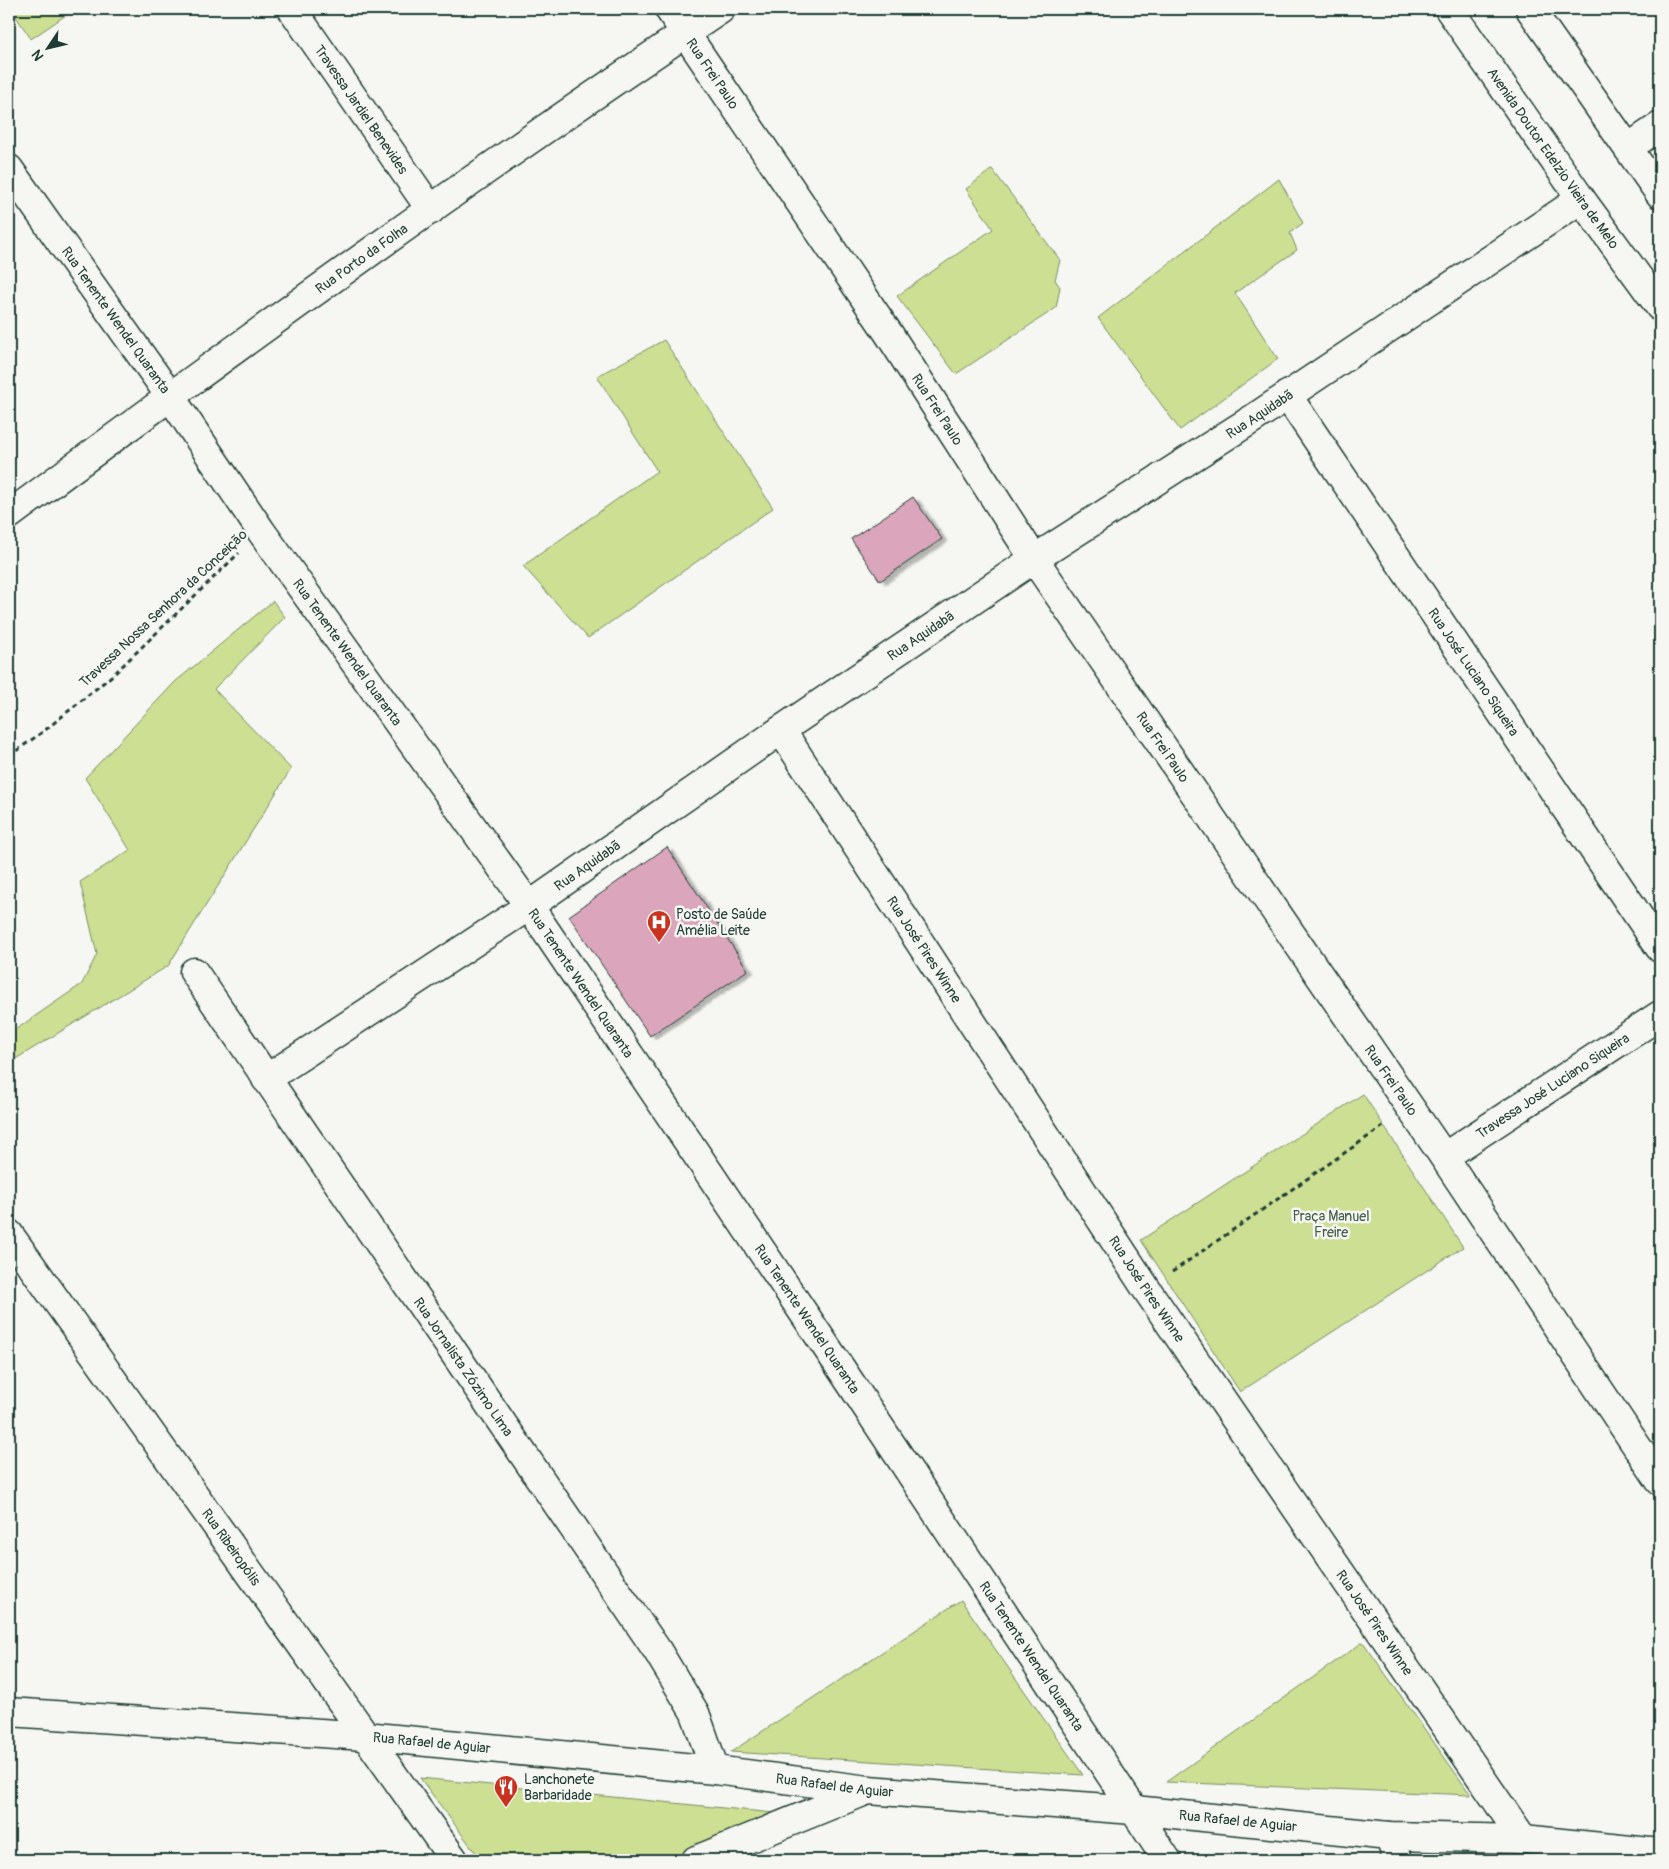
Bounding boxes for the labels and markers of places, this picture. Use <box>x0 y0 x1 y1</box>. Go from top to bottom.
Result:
place label: Posto de Saúde Amélia Leite <box>676 906 767 939</box>
hospital icon: Posto de Saúde Amélia Leite <box>646 909 672 943</box>
place label: Lanchonete Barbaridade <box>524 1771 594 1804</box>
restaurant icon: Lanchonete Barbaridade <box>493 1774 519 1808</box>

